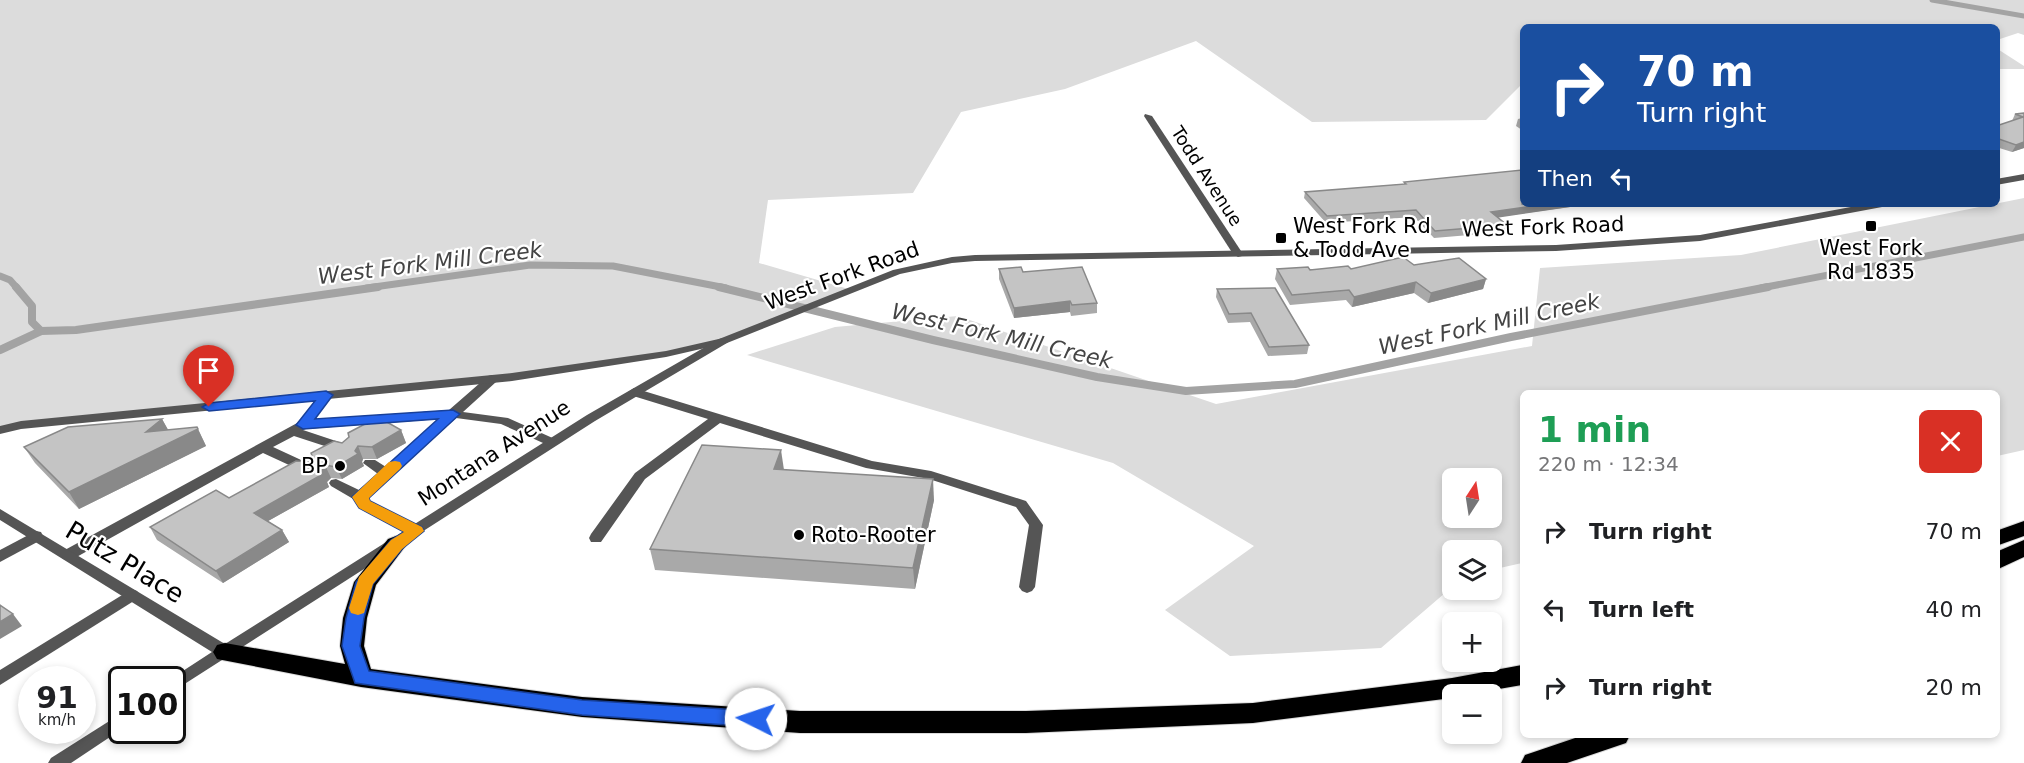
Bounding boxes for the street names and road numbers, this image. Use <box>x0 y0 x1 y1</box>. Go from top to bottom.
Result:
street label: Todd Avenue <box>1166 121 1247 230</box>
street label: West Fork Road <box>1461 212 1625 242</box>
street label: West Fork Road <box>761 237 923 315</box>
street label: Montana Avenue <box>414 395 574 511</box>
street label: Putz Place <box>60 515 190 609</box>

